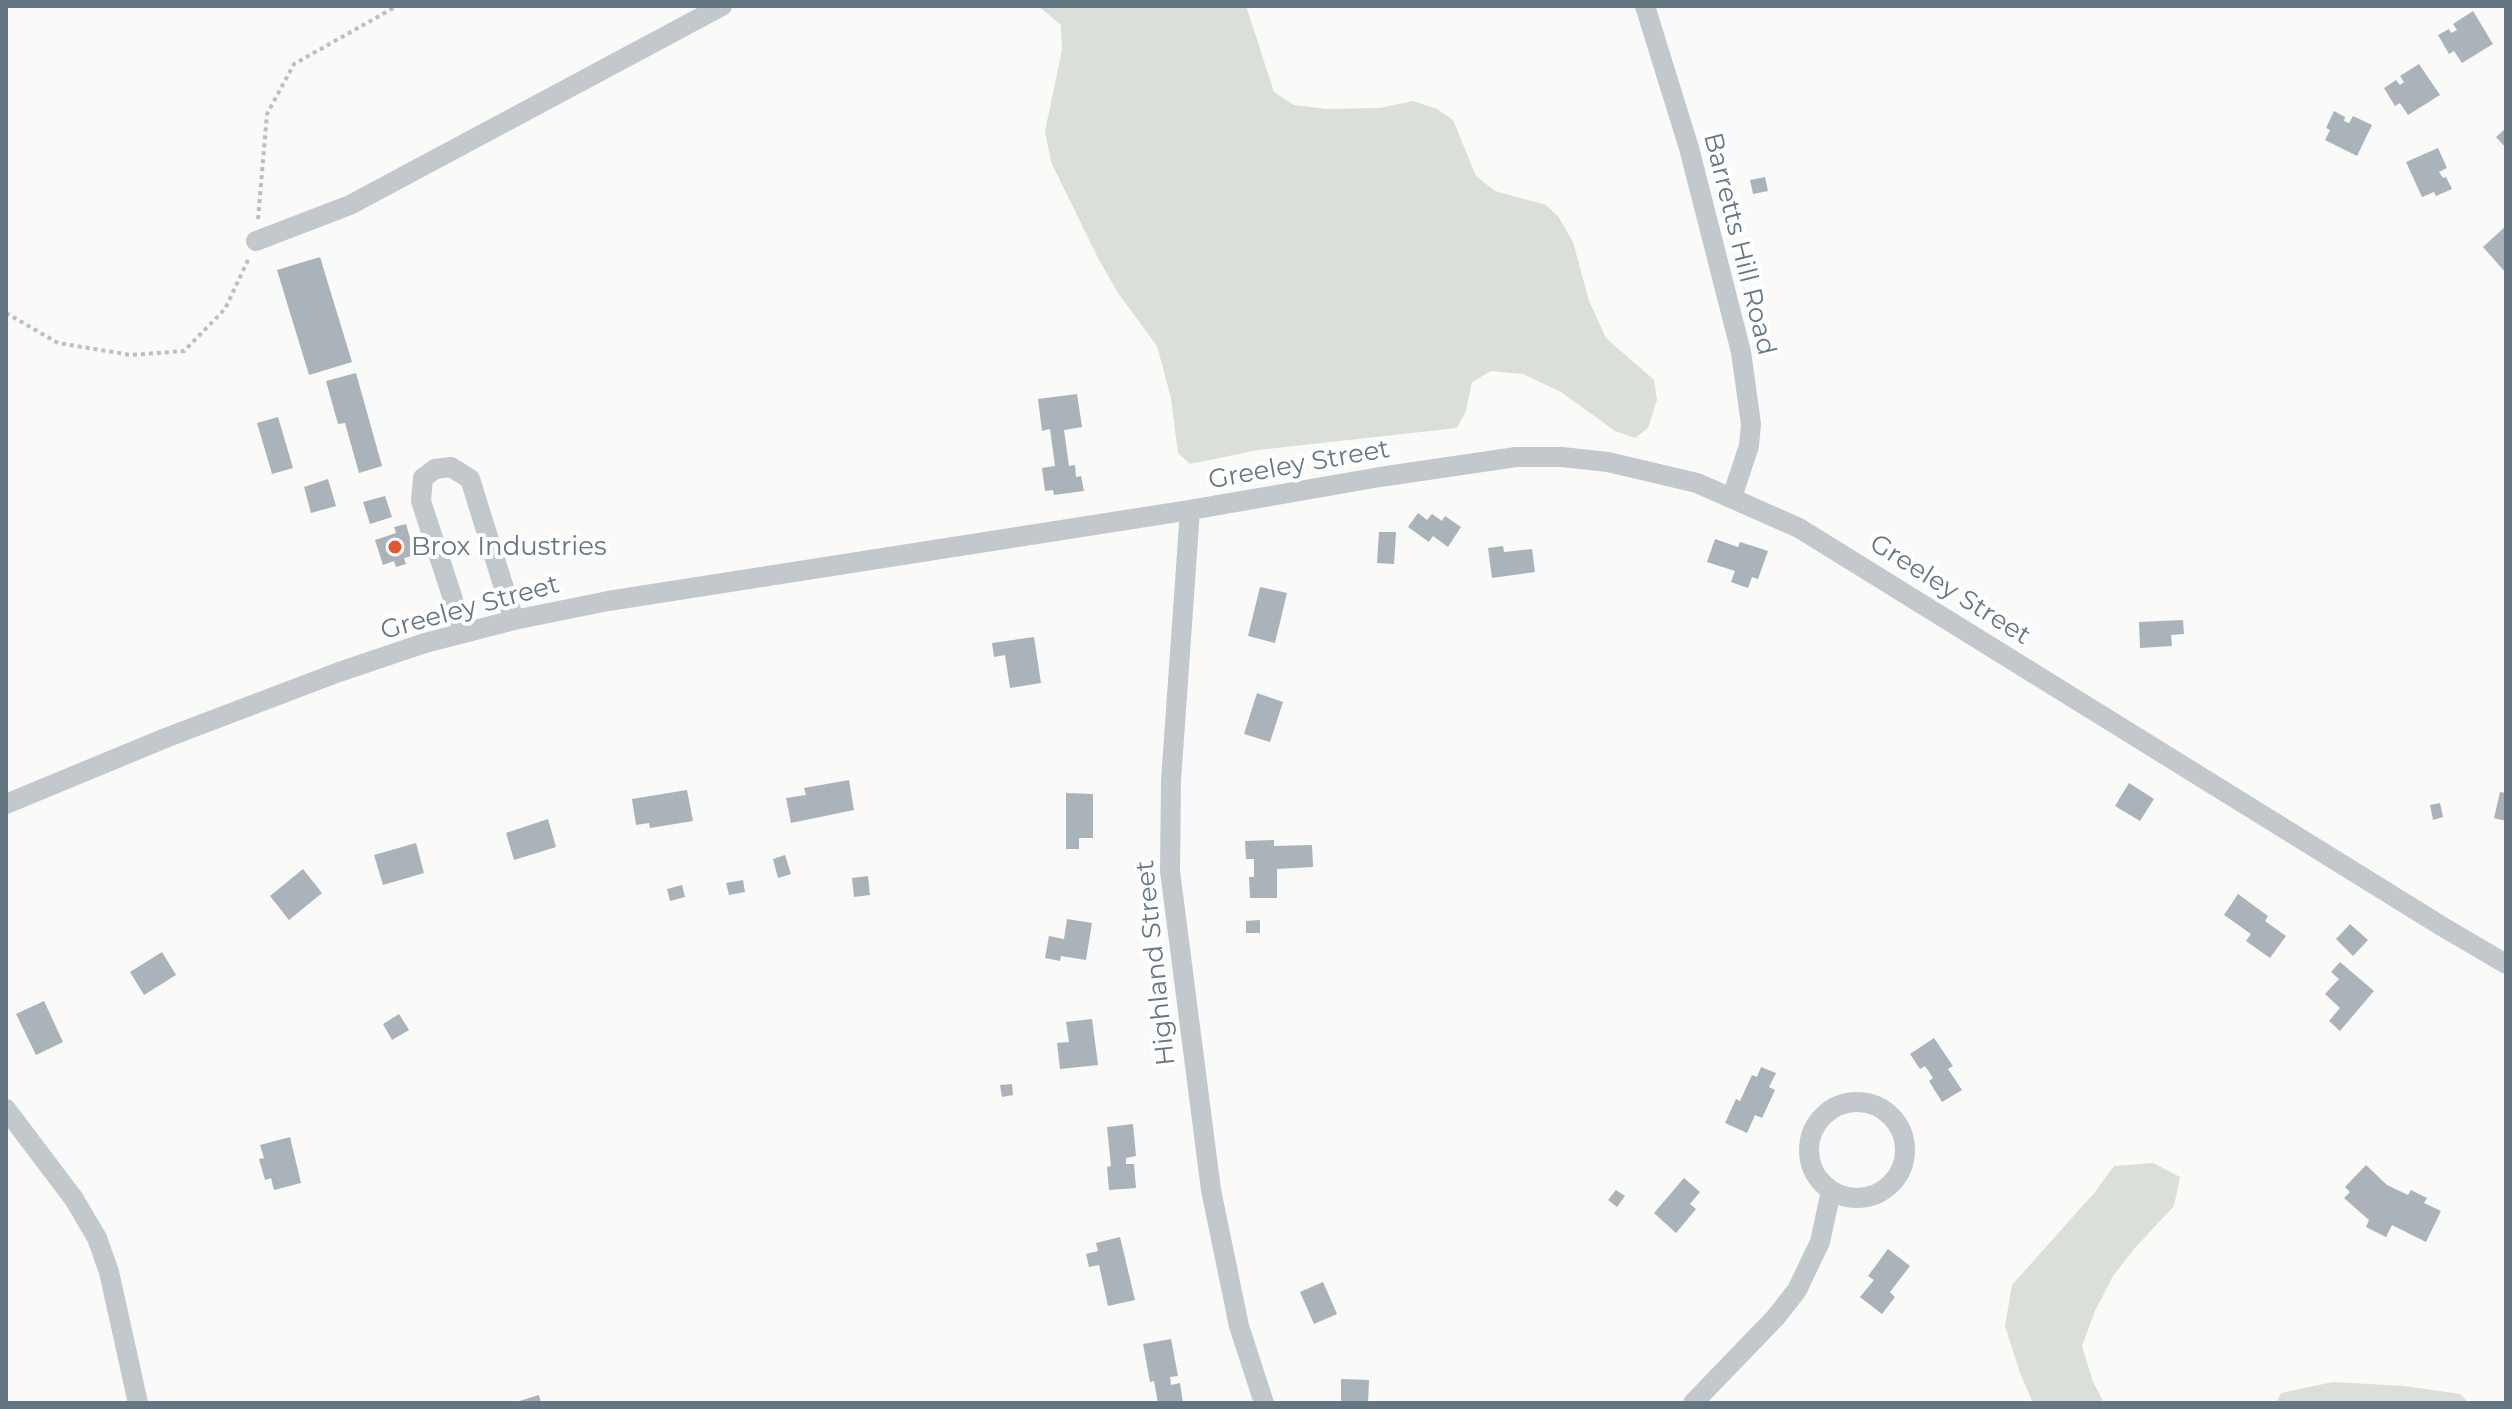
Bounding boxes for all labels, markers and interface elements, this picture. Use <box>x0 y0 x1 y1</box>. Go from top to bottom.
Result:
street label: Barretts Hill Road <box>1696 130 1782 358</box>
street label: Greeley Street <box>1206 434 1392 496</box>
street label: Greeley Street <box>1864 528 2036 652</box>
place label: Brox Industries <box>411 531 607 563</box>
marker: Brox Industries <box>386 538 404 556</box>
street label: Greeley Street <box>377 569 563 647</box>
street label: Highland Street <box>1130 859 1182 1067</box>

